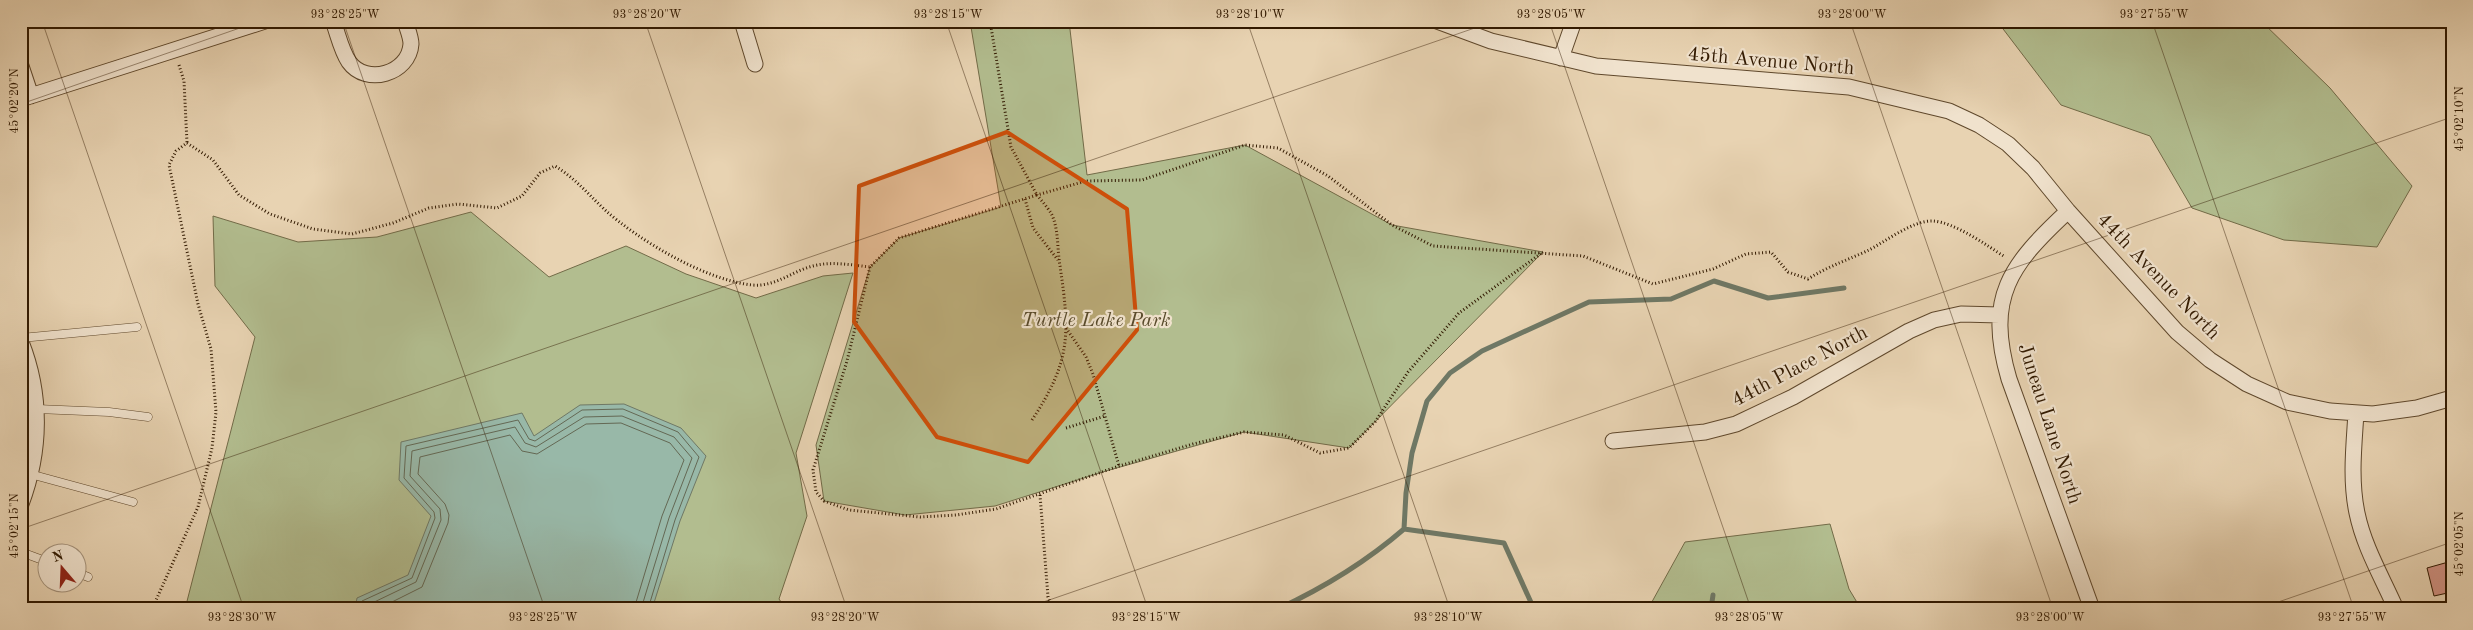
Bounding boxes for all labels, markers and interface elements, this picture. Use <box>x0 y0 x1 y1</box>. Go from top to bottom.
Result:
text: 93°28'25"W <box>310 8 380 21</box>
text: 93°28'15"W <box>913 8 983 21</box>
text: 93°28'05"W <box>1516 8 1586 21</box>
text: 93°27'55"W <box>2119 8 2189 21</box>
text: 93°28'20"W <box>612 9 682 21</box>
text: 93°28'10"W <box>1215 9 1285 21</box>
text: 93°28'00"W <box>1817 9 1887 21</box>
street label: 45th Avenue North <box>1687 45 1855 79</box>
text: 45°02'20"N <box>8 68 21 134</box>
text: 45°02'10"N <box>2453 86 2466 152</box>
street label: 44th Avenue North <box>2093 210 2223 344</box>
park label: Turtle Lake Park <box>1021 311 1171 331</box>
street label: 44th Place North <box>1729 323 1871 411</box>
street label: Juneau Lane North <box>2014 341 2084 507</box>
text: 45°02'15"N <box>8 493 21 559</box>
text: 45°02'05"N <box>2453 511 2466 577</box>
north arrow <box>38 542 88 592</box>
text: N <box>51 548 66 565</box>
text: 93°28'25"W <box>508 611 578 624</box>
text: 93°28'15"W <box>1111 611 1181 624</box>
text: 93°28'05"W <box>1714 611 1784 624</box>
text: 93°27'55"W <box>2317 611 2387 624</box>
text: 93°28'30"W <box>207 612 277 624</box>
text: 93°28'20"W <box>810 612 880 624</box>
text: 93°28'10"W <box>1413 612 1483 624</box>
text: 93°28'00"W <box>2015 612 2085 624</box>

